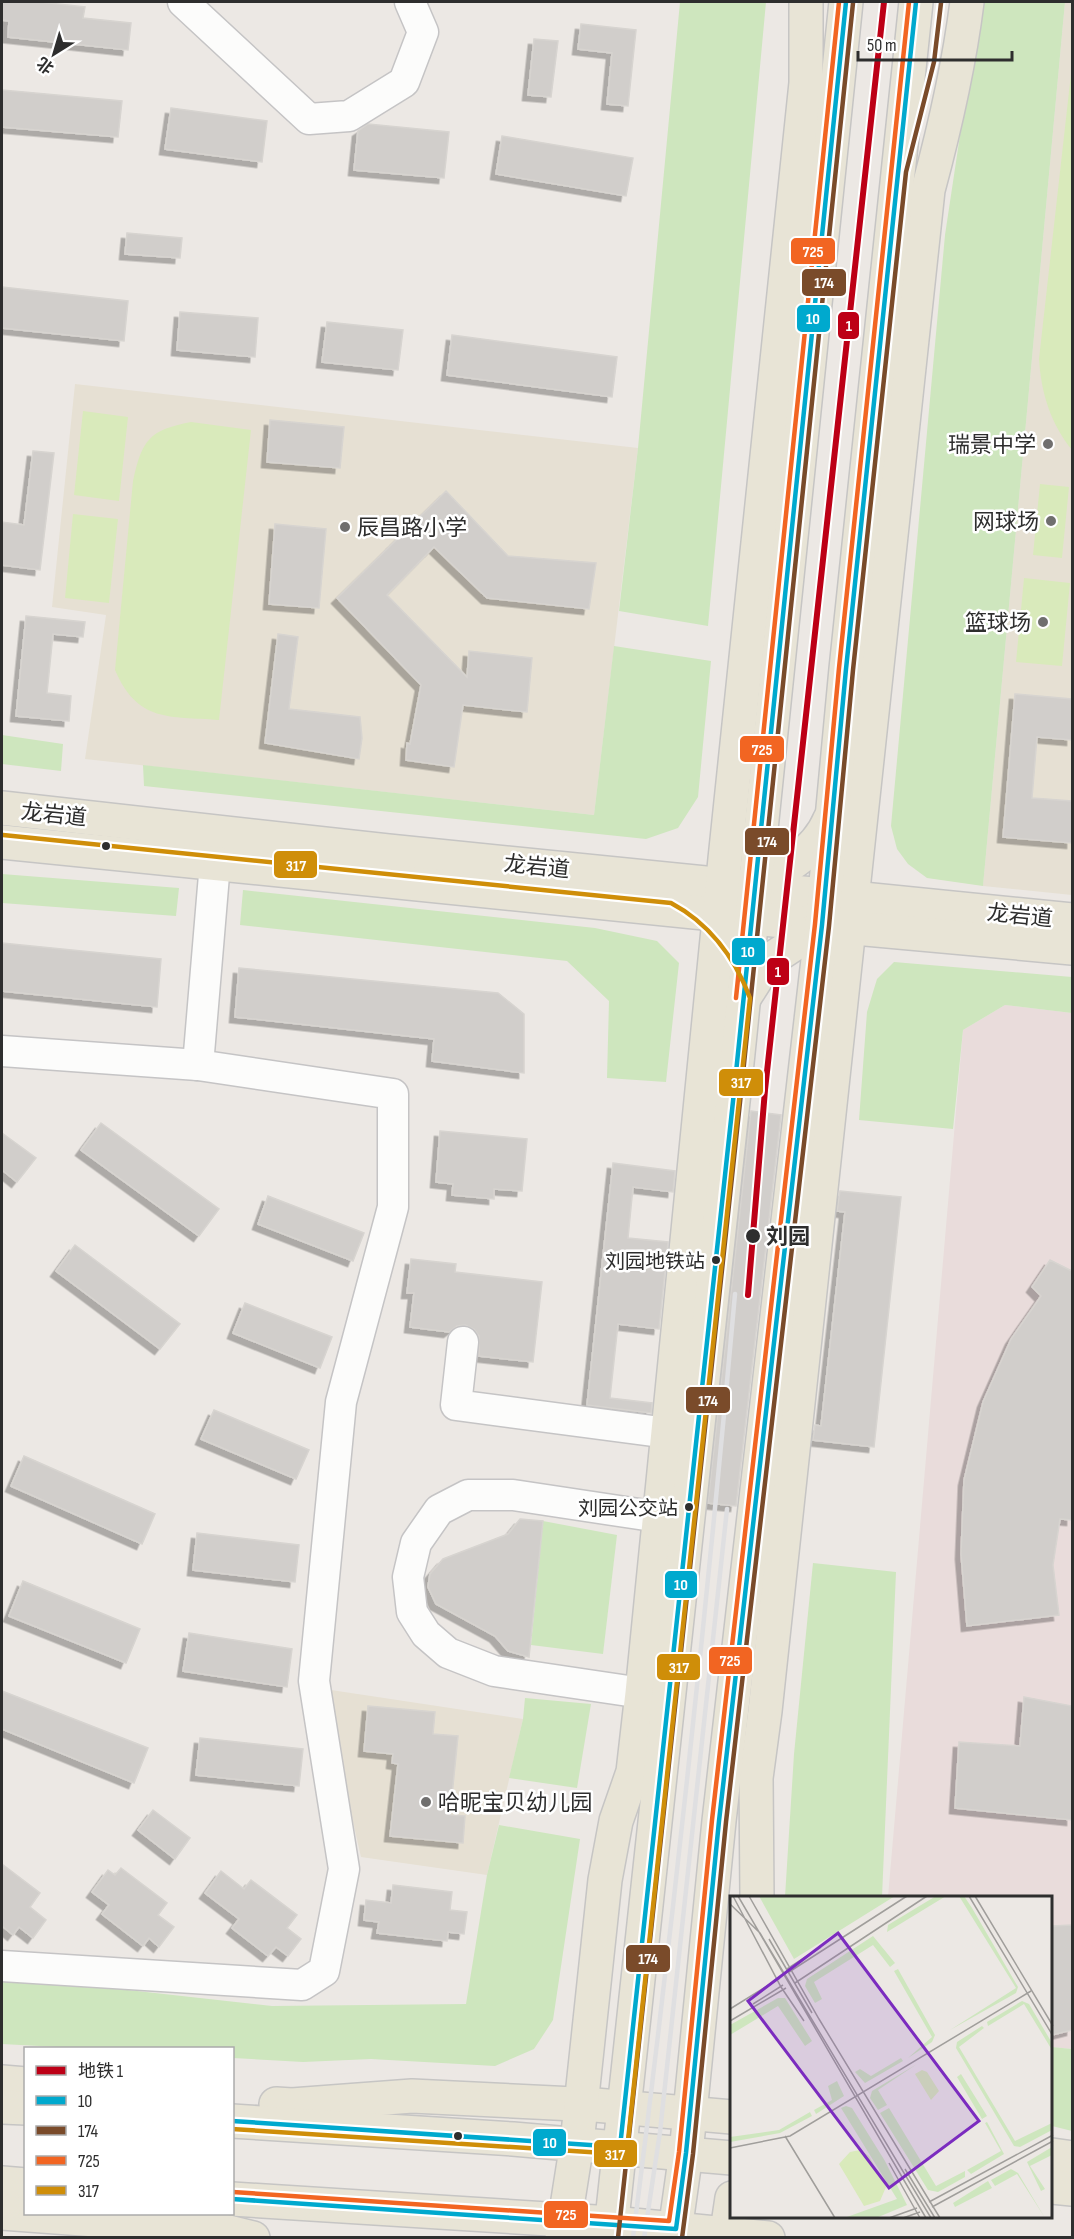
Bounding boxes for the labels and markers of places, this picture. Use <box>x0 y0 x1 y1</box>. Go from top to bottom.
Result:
place label: 瑞景中学 <box>948 432 1036 459</box>
marker: 瑞景中学 <box>1041 437 1055 451</box>
place label: 网球场 <box>973 509 1039 536</box>
marker: 网球场 <box>1044 514 1058 528</box>
place label: 辰昌路小学 <box>357 515 467 542</box>
marker: 辰昌路小学 <box>338 520 352 534</box>
place label: 篮球场 <box>965 610 1031 637</box>
marker: 篮球场 <box>1036 615 1050 629</box>
unlabelled marker <box>100 840 112 852</box>
place label: 刘园 <box>766 1224 810 1251</box>
marker: 刘园 <box>744 1227 762 1245</box>
place label: 刘园地铁站 <box>605 1250 705 1274</box>
marker: 刘园地铁站 <box>710 1254 722 1266</box>
place label: 刘园公交站 <box>578 1497 678 1521</box>
marker: 刘园公交站 <box>683 1501 695 1513</box>
place label: 哈昵宝贝幼儿园 <box>438 1790 592 1817</box>
marker: 哈昵宝贝幼儿园 <box>419 1795 433 1809</box>
unlabelled marker <box>452 2130 464 2142</box>

